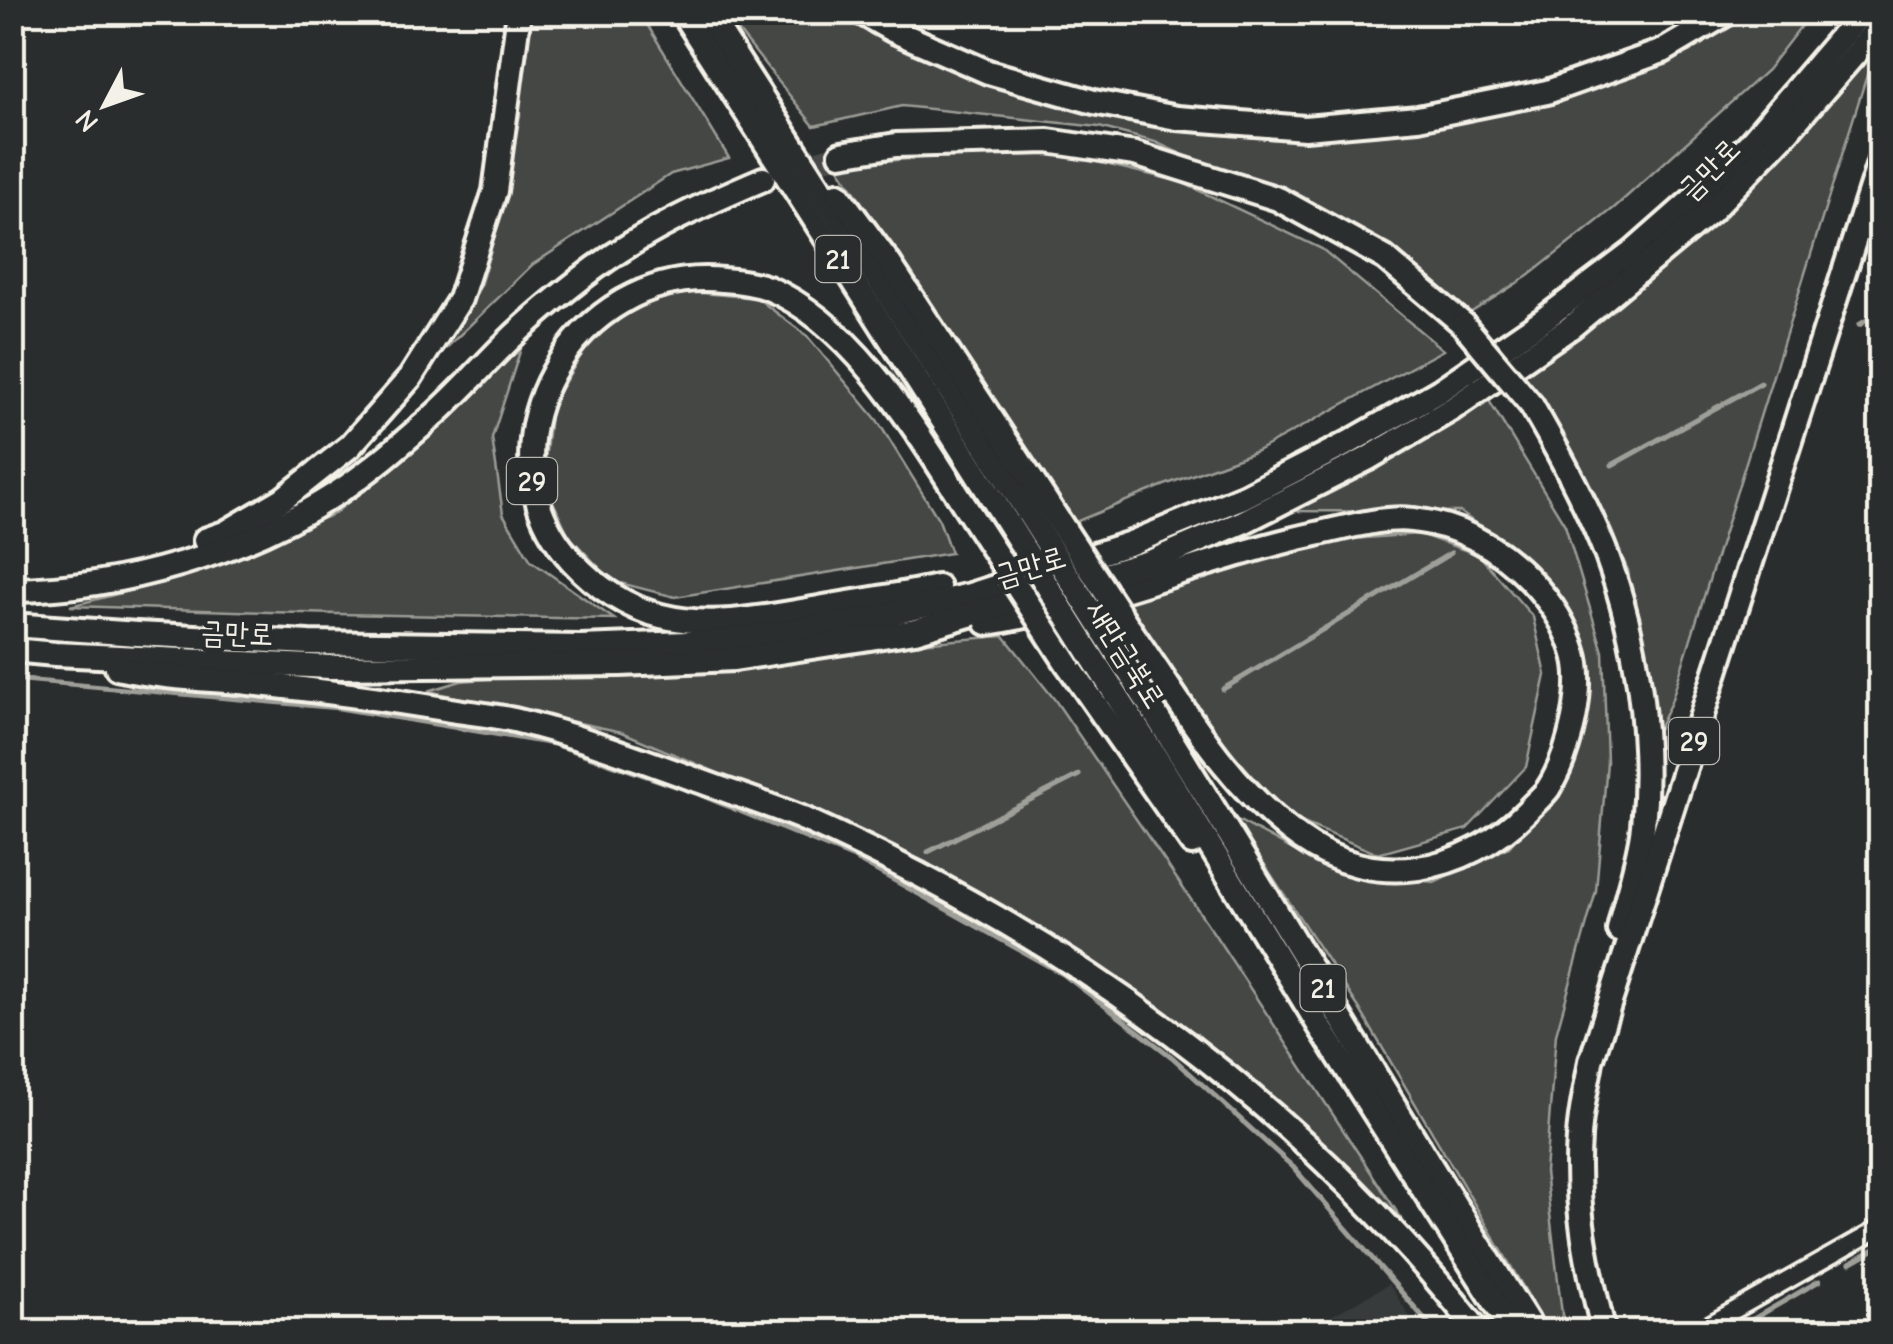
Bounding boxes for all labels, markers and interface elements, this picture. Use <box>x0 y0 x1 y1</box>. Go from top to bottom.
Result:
north arrow <box>55 55 155 155</box>
text: N <box>69 103 105 138</box>
street label: 금만로 <box>1671 131 1747 207</box>
road number: 21 <box>816 236 860 282</box>
road number: 29 <box>507 458 557 504</box>
street label: 금만로 <box>990 539 1070 594</box>
street label: 새만금북로 <box>1079 594 1172 715</box>
street label: 금만로 <box>200 615 274 652</box>
road number: 29 <box>1669 718 1719 764</box>
road number: 21 <box>1300 965 1346 1011</box>

